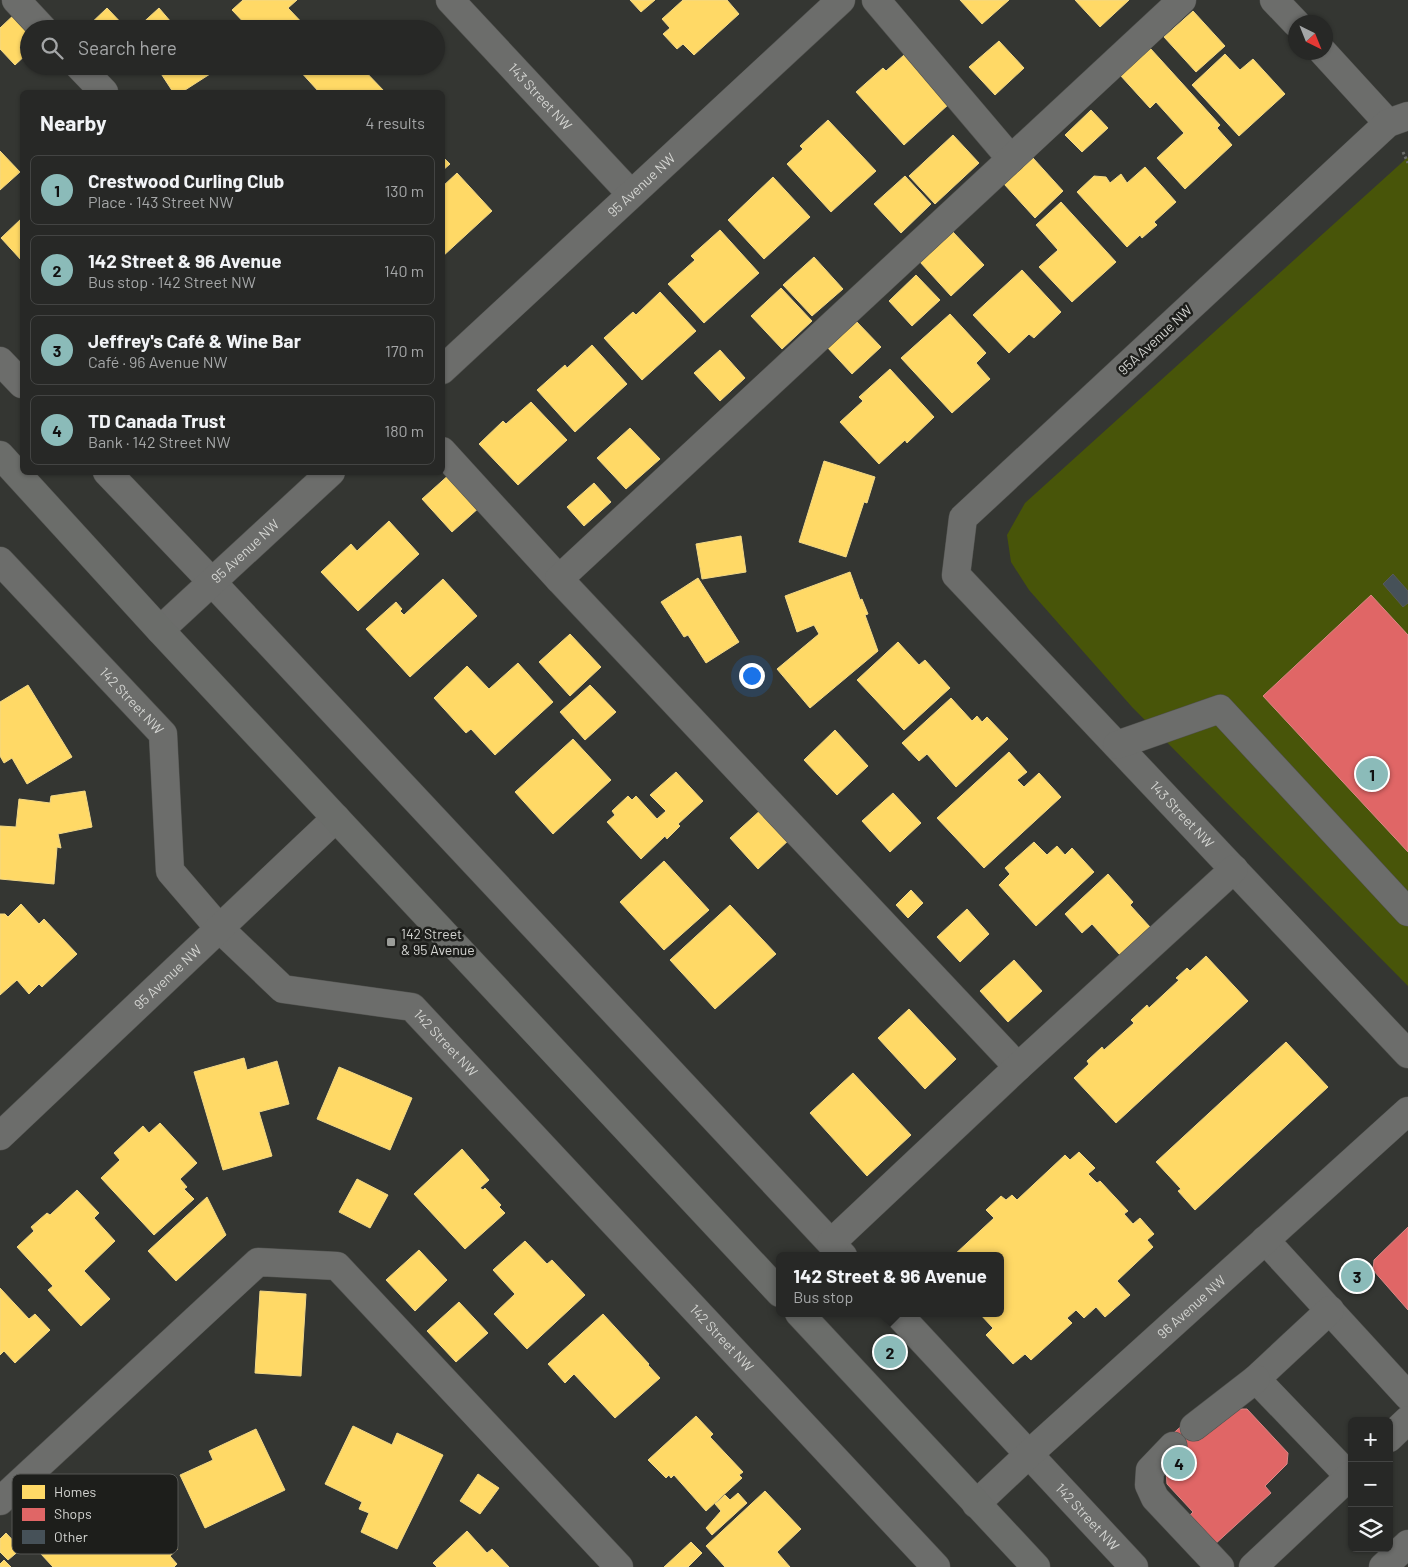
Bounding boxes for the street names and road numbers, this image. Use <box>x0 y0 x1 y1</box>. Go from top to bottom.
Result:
street label: 143 Street NW <box>505 59 576 133</box>
street label: 95 Avenue NW <box>604 149 679 220</box>
street label: 95A Avenue NW <box>1114 301 1195 378</box>
street label: 95 Avenue NW <box>207 515 282 586</box>
street label: 142 Street NW <box>96 663 168 737</box>
street label: 143 Street NW <box>1147 777 1218 851</box>
street label: 95 Avenue NW <box>130 941 205 1013</box>
street label: 142 Street NW <box>411 1006 482 1080</box>
street label: 96 Avenue NW <box>1153 1271 1229 1342</box>
street label: 142 Street NW <box>687 1301 758 1375</box>
street label: 142 Street NW <box>1052 1479 1123 1554</box>

